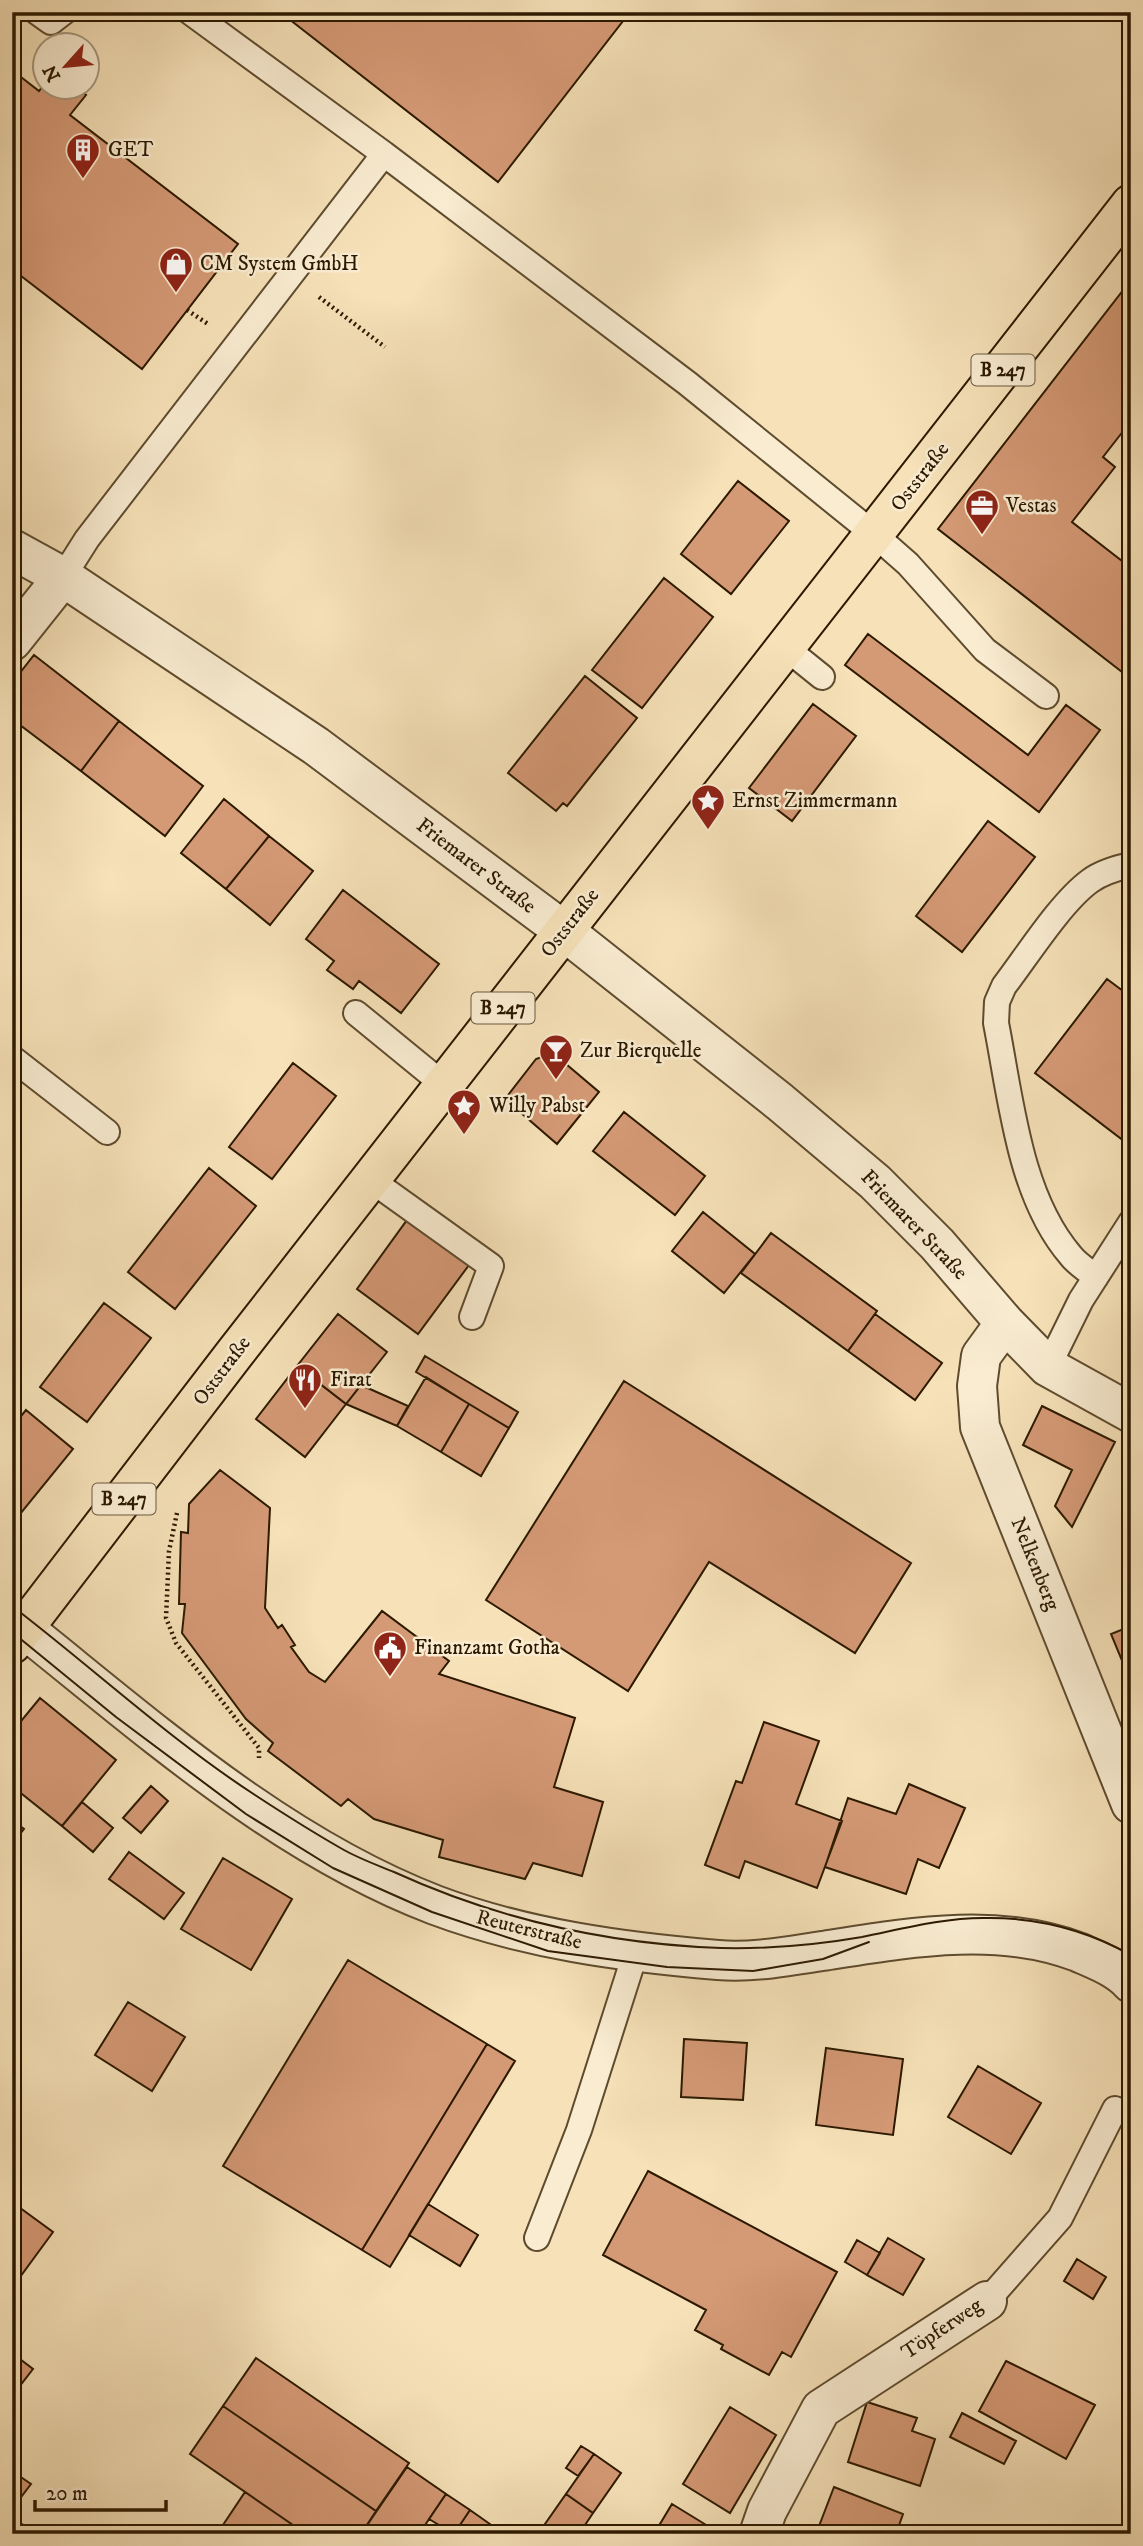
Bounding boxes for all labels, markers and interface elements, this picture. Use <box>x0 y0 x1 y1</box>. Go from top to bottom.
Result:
north arrow <box>32 32 102 102</box>
text: N <box>38 61 66 85</box>
building icon: GET <box>64 131 102 180</box>
place label: GET <box>108 137 154 163</box>
shop icon: CM System GmbH <box>157 245 195 294</box>
place label: CM System GmbH <box>200 251 359 277</box>
road number: B 247 <box>972 354 1034 386</box>
street label: Oststraße <box>885 437 955 517</box>
office icon: Vestas <box>963 487 1001 536</box>
place label: Vestas <box>1005 493 1057 519</box>
place icon: Ernst Zimmermann <box>689 782 727 831</box>
place label: Ernst Zimmermann <box>732 788 897 814</box>
street label: Friemarer Straße <box>411 813 541 920</box>
street label: Oststraße <box>535 883 605 963</box>
road number: B 247 <box>472 992 534 1024</box>
bar icon: Zur Bierquelle <box>537 1032 575 1081</box>
place label: Zur Bierquelle <box>580 1038 702 1064</box>
place icon: Willy Pabst <box>445 1087 483 1136</box>
place label: Willy Pabst <box>488 1093 585 1119</box>
street label: Friemarer Straße <box>855 1164 973 1286</box>
street label: Oststraße <box>187 1331 257 1411</box>
restaurant icon: Firat <box>286 1361 324 1410</box>
place label: Firat <box>330 1367 372 1393</box>
road number: B 247 <box>92 1484 156 1514</box>
street label: Nelkenberg <box>1005 1514 1066 1615</box>
public building icon: Finanzamt Gotha <box>371 1629 409 1678</box>
place label: Finanzamt Gotha <box>414 1635 560 1661</box>
street label: Reuterstraße <box>474 1904 585 1956</box>
street label: Töpferweg <box>897 2292 988 2365</box>
scale bar <box>35 2469 166 2513</box>
text: 20 m <box>46 2481 88 2507</box>

